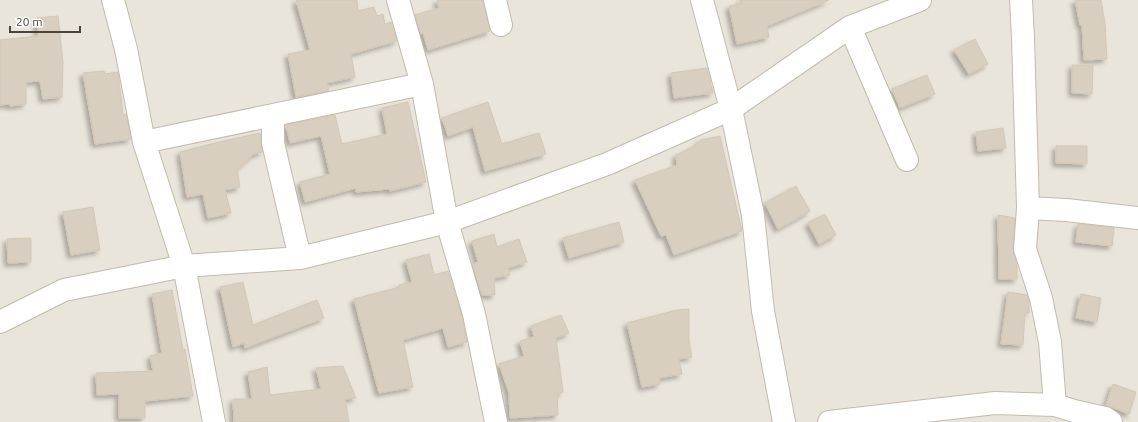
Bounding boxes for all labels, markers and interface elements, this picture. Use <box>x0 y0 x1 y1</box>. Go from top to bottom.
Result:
scale bar <box>10 8 80 34</box>
text: 20 m <box>16 15 43 28</box>

